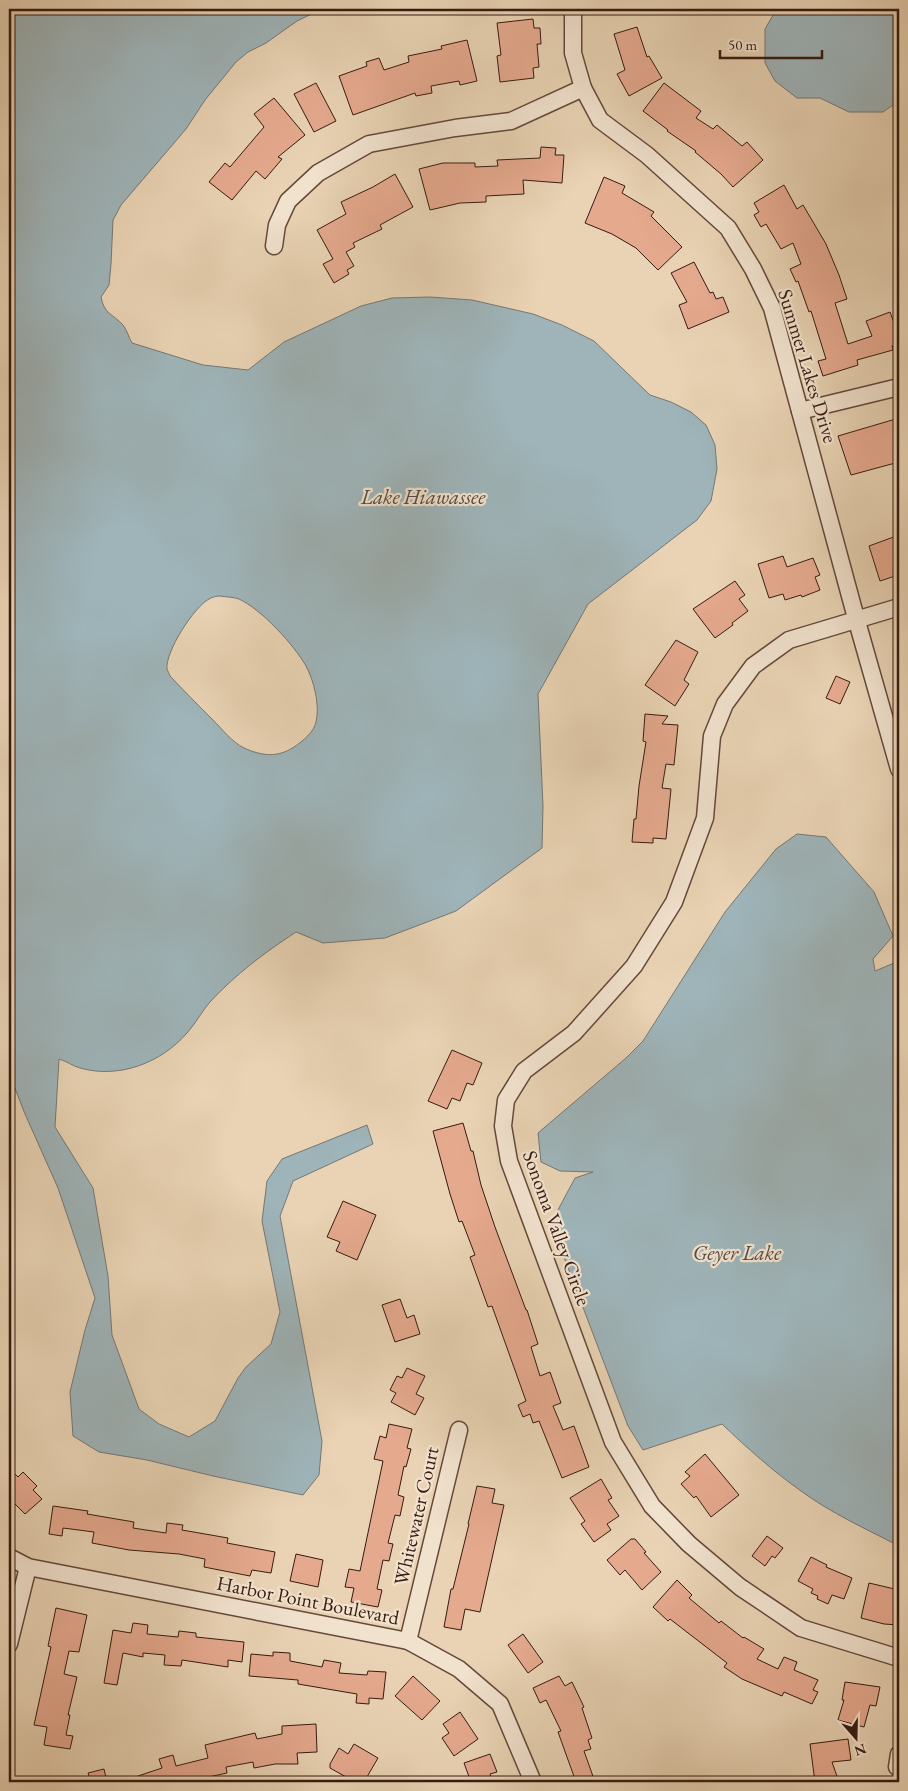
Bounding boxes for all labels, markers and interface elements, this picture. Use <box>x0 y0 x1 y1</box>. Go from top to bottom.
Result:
scale bar <box>720 28 823 60</box>
text: 50 m <box>728 35 757 54</box>
street label: Summer Lakes Drive <box>772 286 844 446</box>
water label: Lake Hiawassee <box>360 483 486 510</box>
street label: Sonoma Valley Circle <box>517 1147 597 1309</box>
water label: Geyer Lake <box>693 1239 782 1266</box>
street label: Whitewater Court <box>387 1444 445 1588</box>
street label: Harbor Point Boulevard <box>214 1570 402 1631</box>
north arrow <box>830 1714 880 1764</box>
text: N <box>851 1740 869 1761</box>

